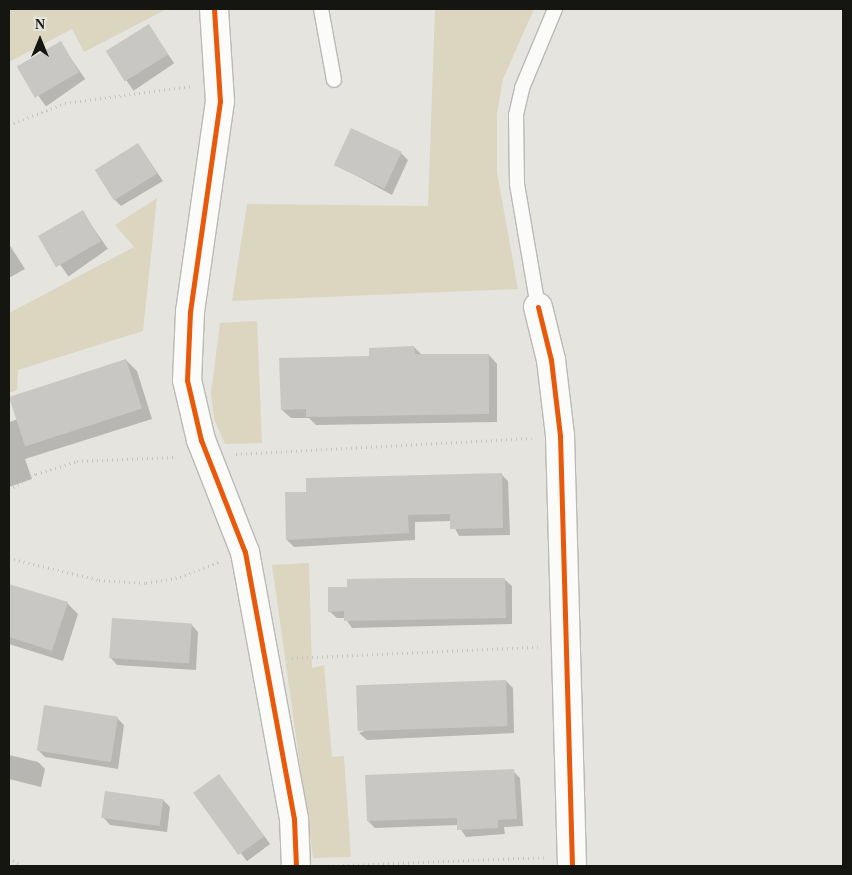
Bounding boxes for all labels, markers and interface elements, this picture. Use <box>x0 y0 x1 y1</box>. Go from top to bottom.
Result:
north arrow <box>15 15 65 65</box>
text: N <box>35 17 45 32</box>

